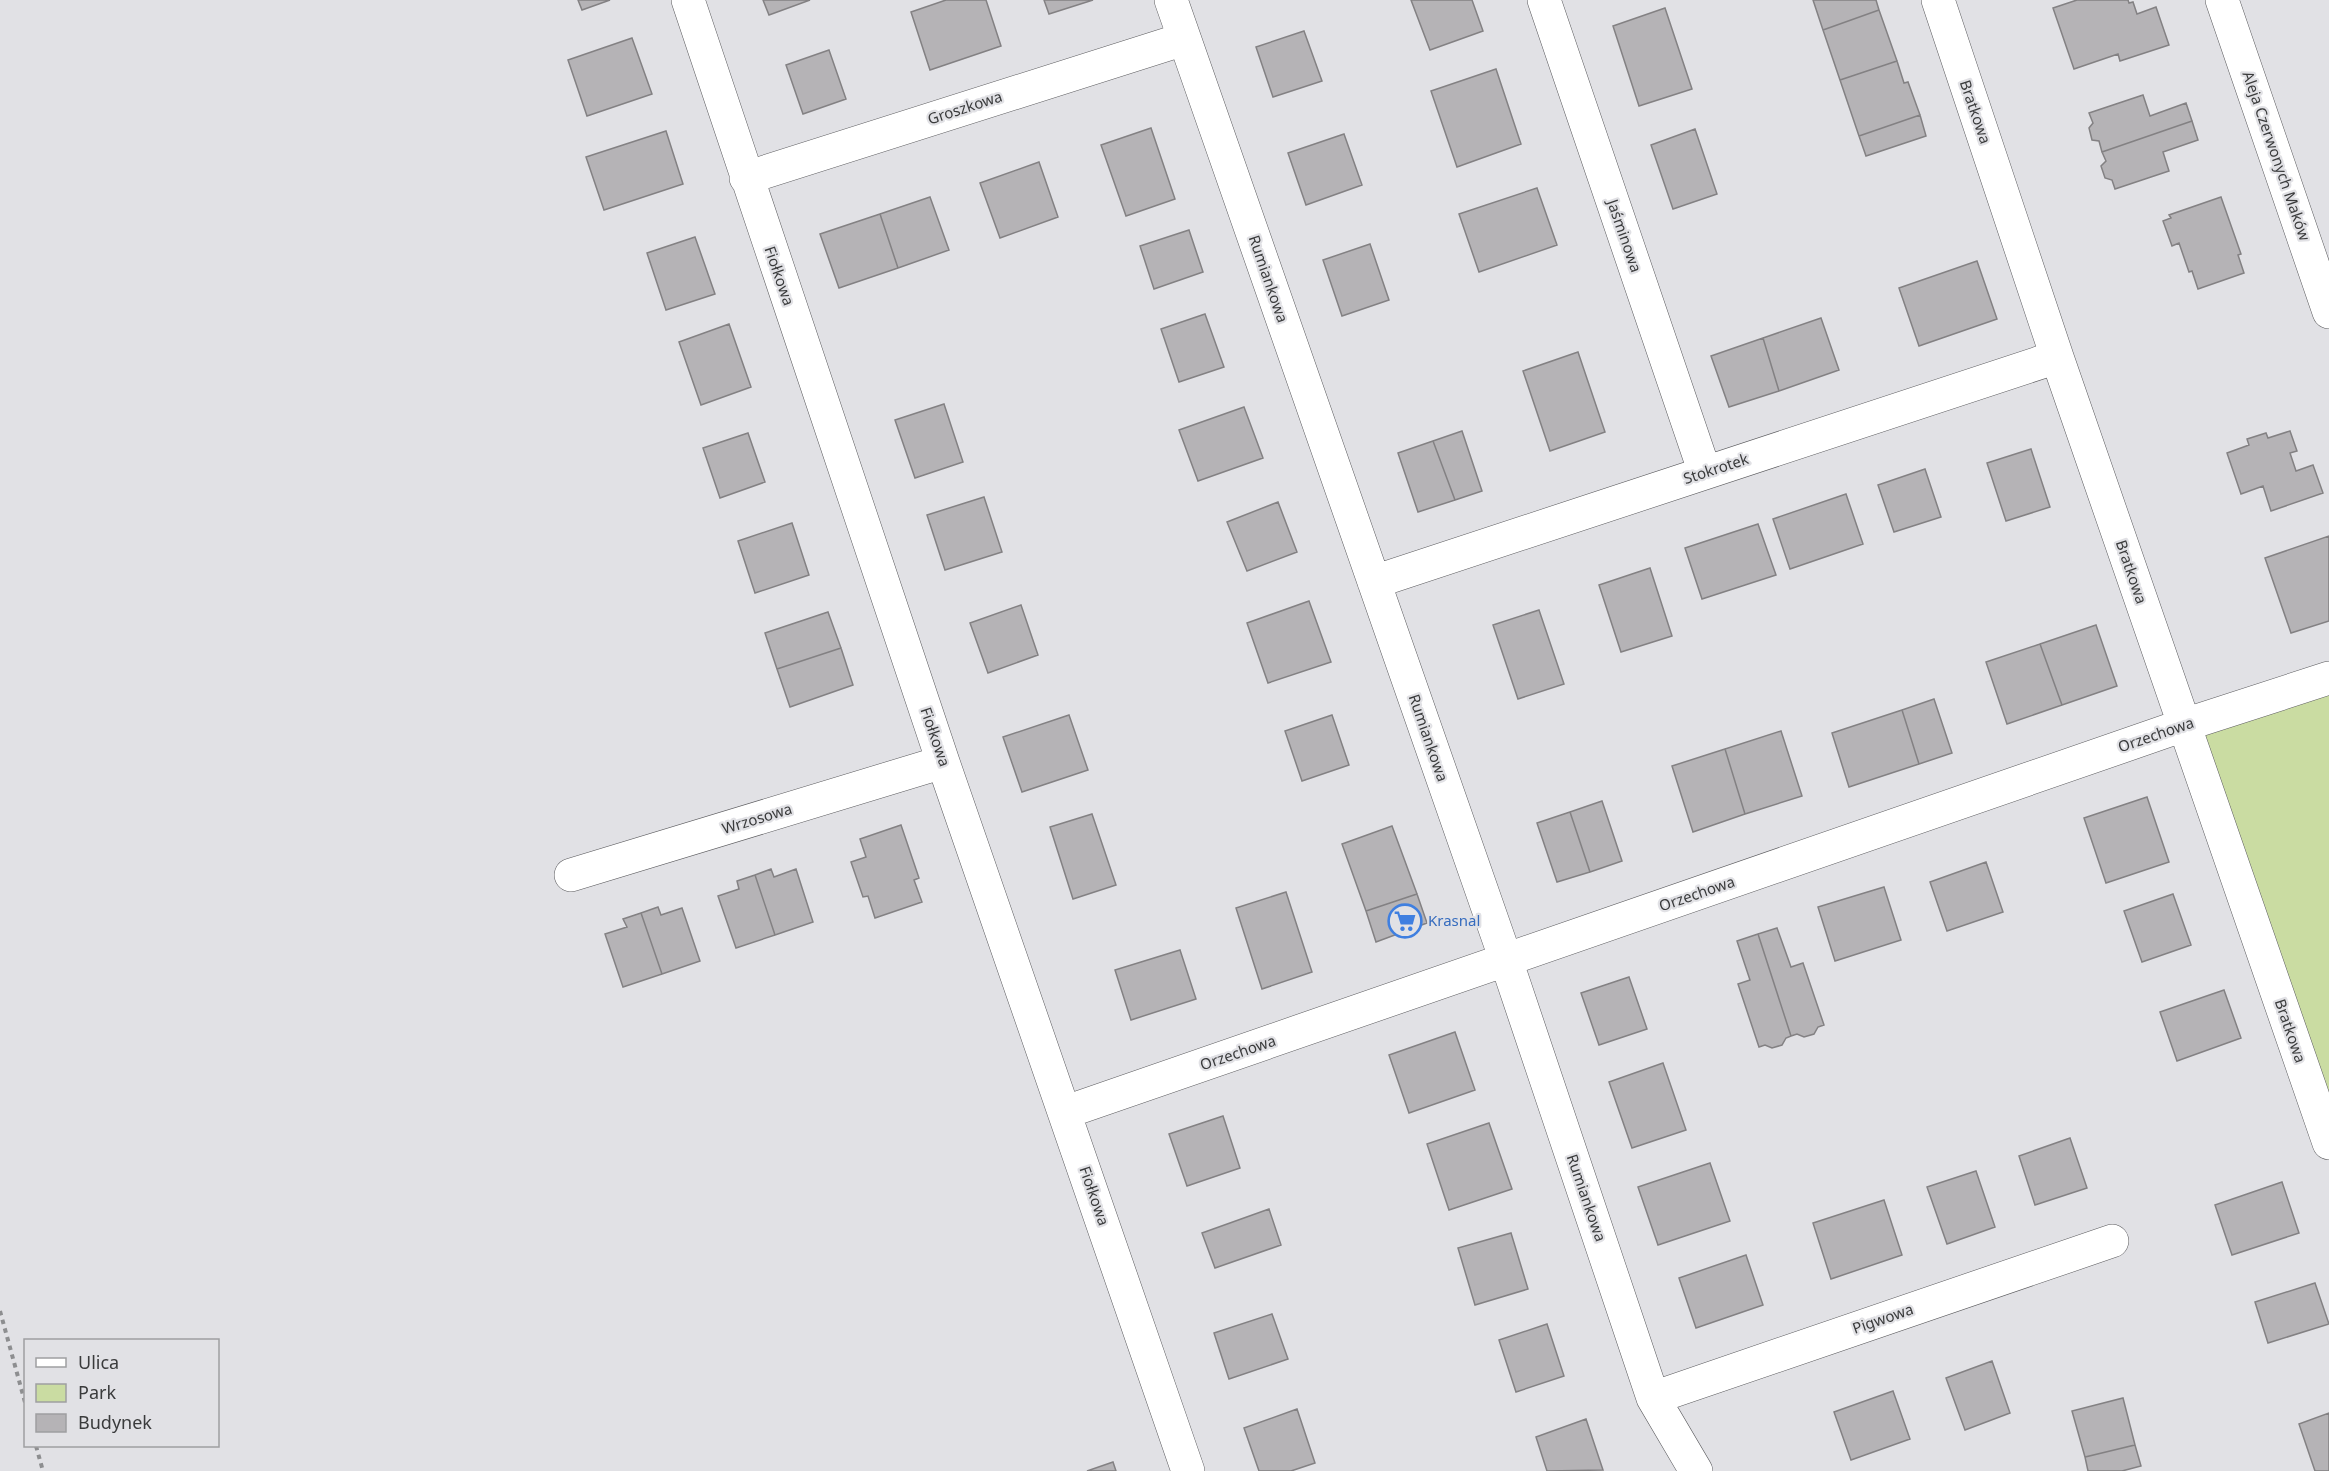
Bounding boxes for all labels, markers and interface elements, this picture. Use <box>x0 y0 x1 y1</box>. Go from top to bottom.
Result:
street label: Aleja Czerwonych Maków <box>2239 68 2315 243</box>
street label: Bratkowa <box>1956 77 1996 146</box>
street label: Groszkowa <box>925 86 1004 128</box>
street label: Jaśminowa <box>1602 195 1647 275</box>
street label: Rumiankowa <box>1245 232 1293 325</box>
street label: Fiołkowa <box>760 243 799 308</box>
street label: Stokrotek <box>1680 448 1751 488</box>
street label: Bratkowa <box>2112 537 2152 606</box>
street label: Rumiankowa <box>1405 691 1453 784</box>
street label: Fiołkowa <box>916 704 955 769</box>
street label: Orzechowa <box>2115 712 2196 756</box>
street label: Wrzosowa <box>719 798 794 838</box>
street label: Orzechowa <box>1656 871 1737 915</box>
supermarket icon: Krasnal <box>1387 903 1423 939</box>
place label: Krasnal <box>1428 910 1480 930</box>
street label: Bratkowa <box>2271 996 2311 1065</box>
street label: Orzechowa <box>1197 1030 1278 1074</box>
street label: Rumiankowa <box>1563 1151 1611 1244</box>
street label: Fiołkowa <box>1075 1163 1114 1228</box>
street label: Pigwowa <box>1850 1298 1916 1338</box>
legend <box>24 1339 219 1447</box>
text: Ulica <box>78 1350 119 1374</box>
text: Park <box>78 1380 116 1404</box>
text: Budynek <box>78 1410 152 1434</box>

